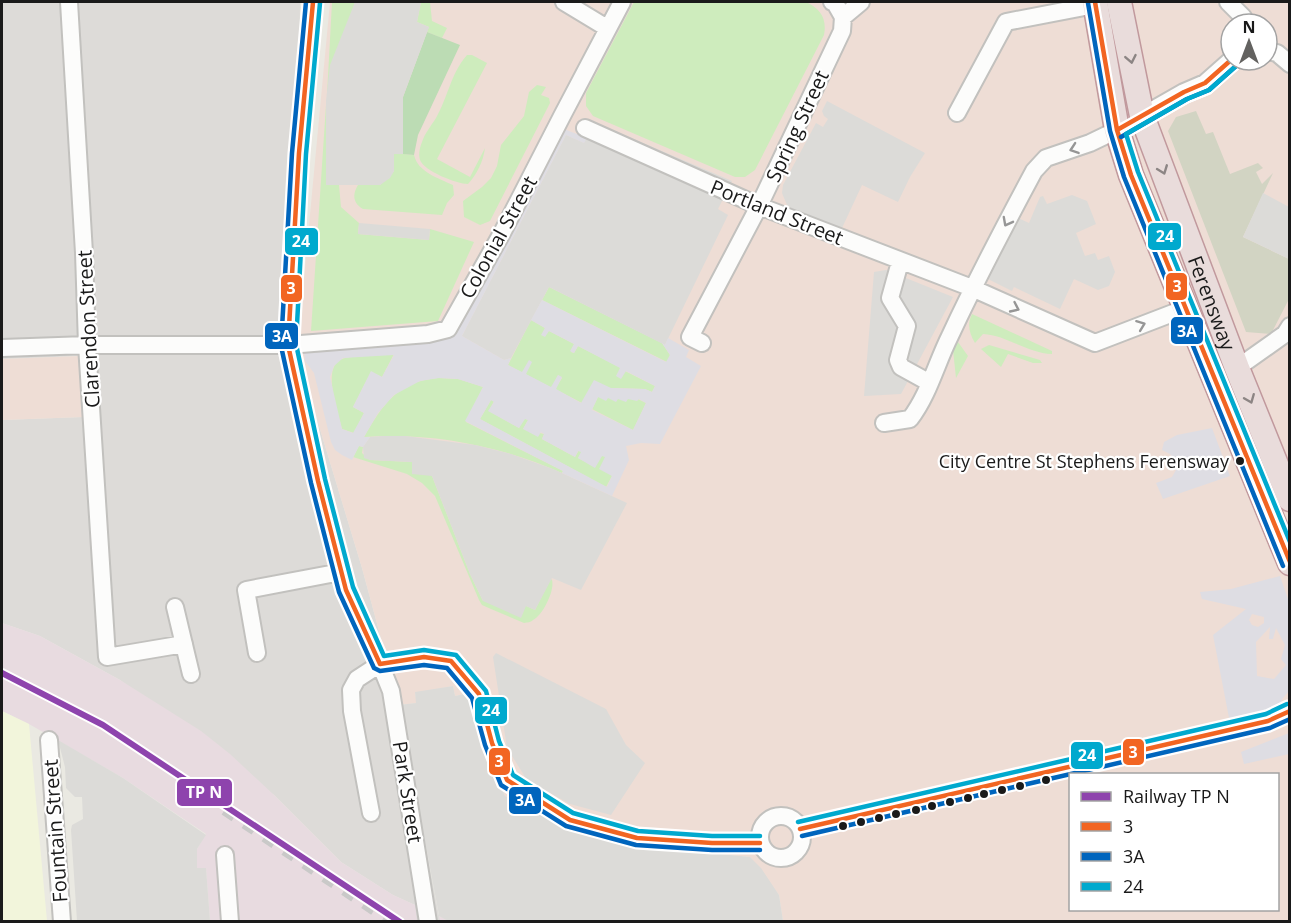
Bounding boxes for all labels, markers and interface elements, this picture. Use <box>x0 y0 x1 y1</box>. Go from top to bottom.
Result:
north arrow <box>1219 12 1279 72</box>
text: N <box>1242 16 1256 38</box>
one-way arrow <box>1124 53 1137 63</box>
street label: Spring Street <box>759 66 835 186</box>
one-way arrow <box>1069 142 1080 154</box>
one-way arrow <box>1156 164 1168 175</box>
street label: Colonial Street <box>453 171 543 303</box>
street label: Portland Street <box>707 173 847 251</box>
one-way arrow <box>1003 216 1014 227</box>
line badge: 24 <box>1147 222 1182 251</box>
text: 24 <box>1156 225 1174 247</box>
line badge: 24 <box>284 227 319 256</box>
text: 24 <box>292 230 310 252</box>
street label: Clarendon Street <box>70 249 106 409</box>
street label: Ferensway <box>1182 252 1243 355</box>
line badge: 3 <box>1165 272 1188 301</box>
line badge: 3 <box>280 274 303 303</box>
text: 3 <box>1172 275 1182 297</box>
text: 3 <box>286 277 296 299</box>
one-way arrow <box>1009 300 1020 312</box>
line badge: 3A <box>1170 316 1204 345</box>
one-way arrow <box>1135 320 1146 333</box>
text: 3A <box>1177 320 1198 342</box>
line badge: 3A <box>264 322 299 350</box>
text: 3A <box>272 325 293 347</box>
one-way arrow <box>1242 393 1255 403</box>
place label: City Centre St Stephens Ferensway <box>939 449 1230 473</box>
marker: City Centre St Stephens Ferensway <box>1234 455 1246 467</box>
line badge: 24 <box>474 696 508 725</box>
text: 24 <box>482 699 500 721</box>
line badge: 3 <box>1122 738 1145 766</box>
street label: Park Street <box>387 739 429 845</box>
line badge: 24 <box>1070 741 1104 770</box>
text: 3 <box>1128 741 1138 763</box>
text: 24 <box>1078 744 1096 766</box>
line badge: 3 <box>488 747 511 776</box>
text: 3 <box>494 750 504 772</box>
street label: Fountain Street <box>37 758 73 904</box>
legend <box>1069 773 1279 911</box>
unlabelled marker <box>1040 774 1052 786</box>
line badge: TP N <box>176 778 233 807</box>
unlabelled marker <box>1014 780 1026 792</box>
text: TP N <box>186 781 222 803</box>
unlabelled marker <box>996 784 1008 796</box>
text: Railway TP N <box>1123 784 1230 808</box>
line badge: 3A <box>508 786 542 815</box>
unlabelled marker <box>978 788 990 800</box>
text: 3A <box>515 789 536 811</box>
unlabelled marker <box>962 792 974 804</box>
unlabelled marker <box>944 796 956 808</box>
unlabelled marker <box>926 800 938 812</box>
unlabelled marker <box>910 804 922 816</box>
unlabelled marker <box>890 808 902 820</box>
unlabelled marker <box>873 812 885 824</box>
text: 3 <box>1123 814 1133 838</box>
unlabelled marker <box>855 816 867 828</box>
unlabelled marker <box>837 820 849 832</box>
text: 3A <box>1123 844 1145 868</box>
text: 24 <box>1123 874 1144 898</box>

